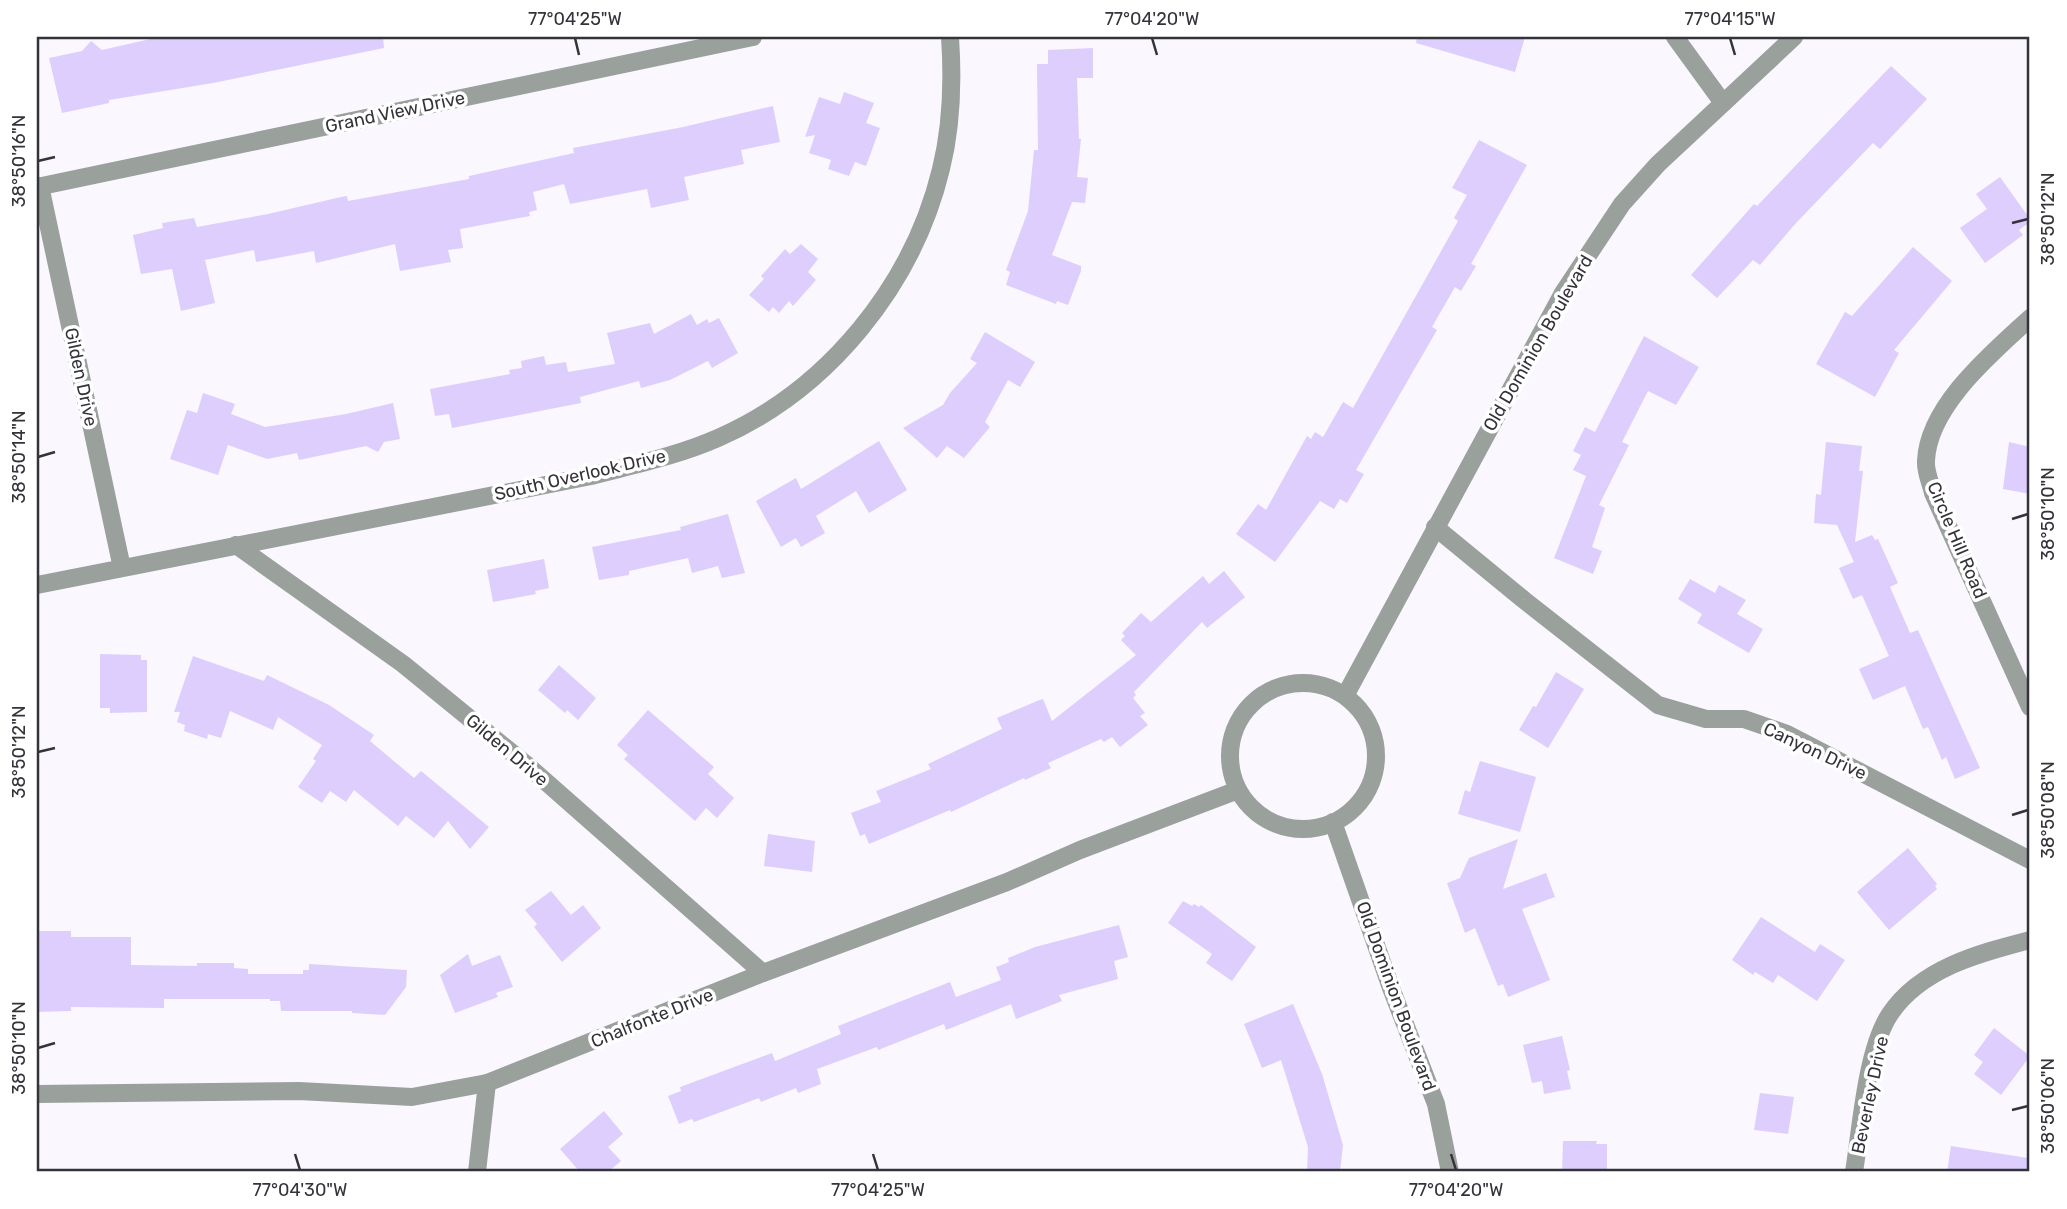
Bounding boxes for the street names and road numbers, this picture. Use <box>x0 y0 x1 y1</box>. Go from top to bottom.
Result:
street label: Grand View Drive <box>323 86 467 138</box>
street label: Old Dominion Boulevard <box>1478 251 1598 435</box>
street label: Gilden Drive <box>60 326 102 428</box>
street label: South Overlook Drive <box>492 445 668 505</box>
street label: Circle Hill Road <box>1922 478 1992 602</box>
street label: Gilden Drive <box>461 709 553 791</box>
street label: Canyon Drive <box>1760 718 1870 784</box>
street label: Old Dominion Boulevard <box>1351 898 1441 1094</box>
street label: Chalfonte Drive <box>588 983 716 1053</box>
street label: Beverley Drive <box>1847 1034 1893 1156</box>

